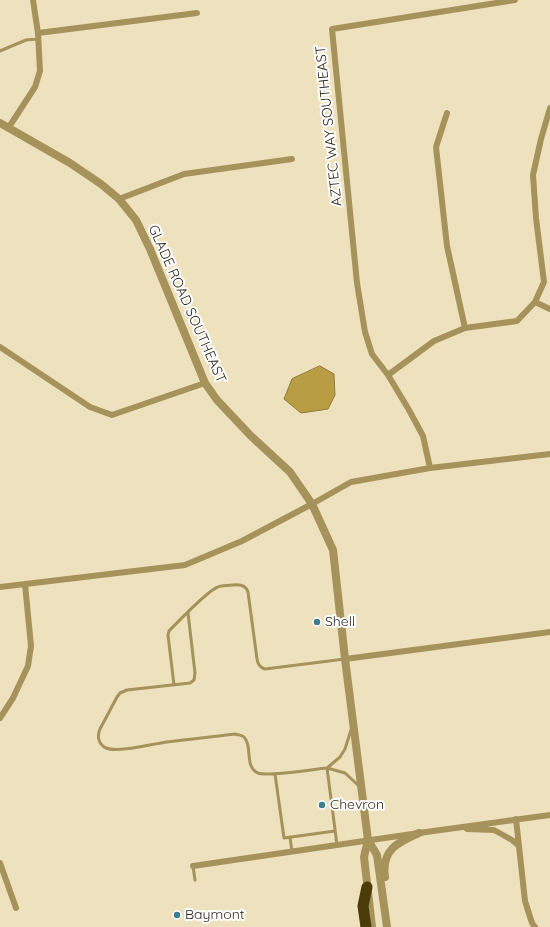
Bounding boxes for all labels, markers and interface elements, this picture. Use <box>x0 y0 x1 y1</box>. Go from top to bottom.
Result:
street label: AZTEC WAY SOUTHEAST <box>312 45 346 207</box>
street label: GLADE ROAD SOUTHEAST <box>144 222 230 386</box>
place label: Shell <box>325 614 355 630</box>
marker: Shell <box>312 617 322 627</box>
place label: Chevron <box>330 797 384 813</box>
marker: Chevron <box>317 800 327 810</box>
place label: Baymont <box>185 907 245 923</box>
marker: Baymont <box>172 910 182 920</box>

